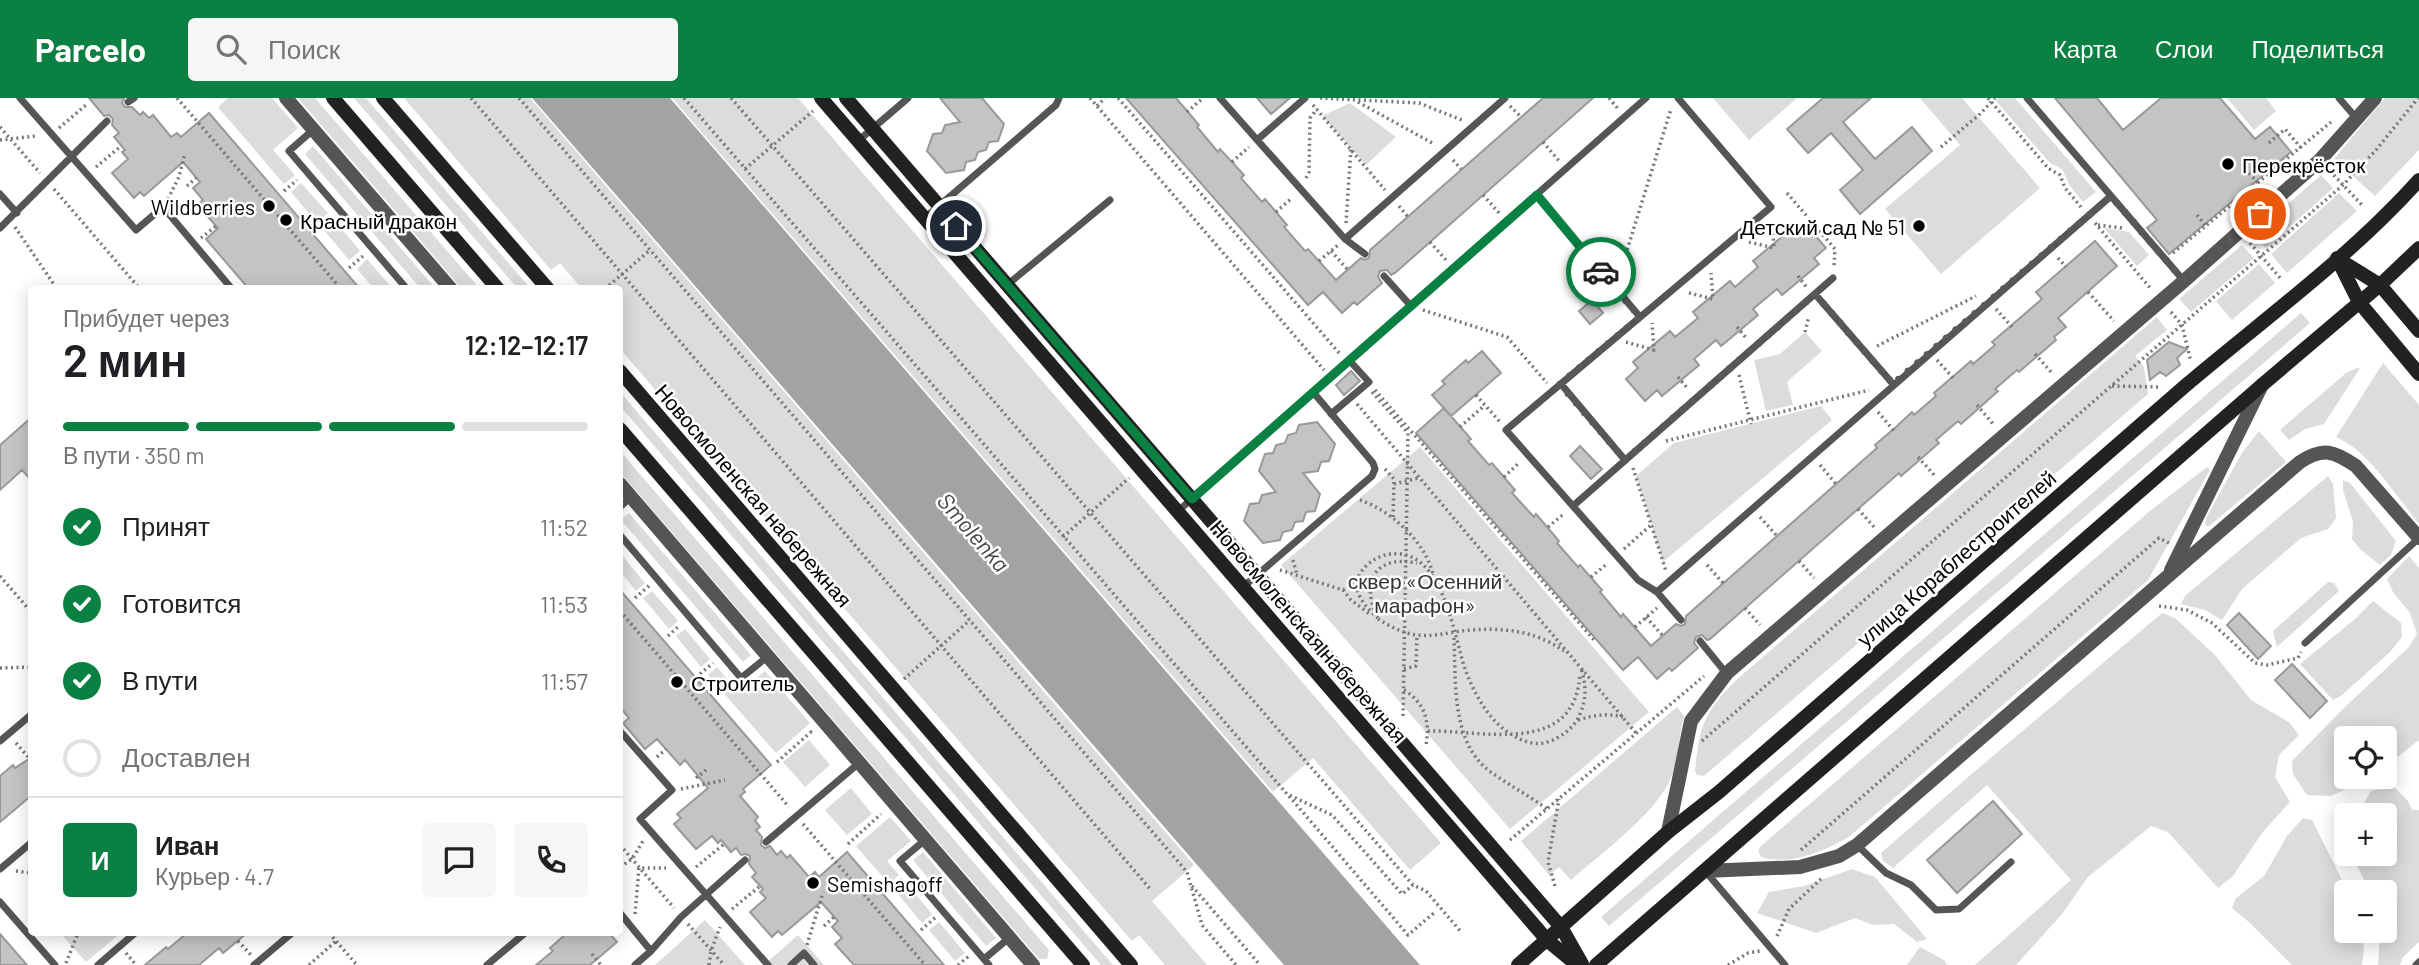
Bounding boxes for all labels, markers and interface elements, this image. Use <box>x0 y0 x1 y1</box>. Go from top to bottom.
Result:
search box <box>188 18 678 81</box>
text: Parcelo <box>35 29 146 69</box>
icon: search <box>212 30 250 68</box>
text: Поиск <box>268 33 340 64</box>
text: Карта <box>2053 34 2117 63</box>
text: Слои <box>2155 34 2213 63</box>
text: Поделиться <box>2251 34 2384 63</box>
place label: Перекрёсток <box>2242 152 2366 177</box>
marker: Перекрёсток <box>2220 156 2236 172</box>
pin <box>2230 184 2290 244</box>
place label: Wildberries <box>151 194 255 219</box>
icon: bag <box>2241 195 2279 233</box>
pin <box>926 196 986 256</box>
marker: Wildberries <box>261 198 277 214</box>
icon: home <box>937 207 975 245</box>
place label: Красный дракон <box>300 208 457 233</box>
marker: Красный дракон <box>278 212 294 228</box>
place label: Детский сад № 51 <box>1740 214 1905 239</box>
marker: Детский сад № 51 <box>1911 218 1927 234</box>
courier <box>1566 237 1636 307</box>
icon: car <box>1582 253 1620 291</box>
text: Прибудет через <box>63 304 230 332</box>
text: 12:12–12:17 <box>465 329 588 360</box>
text: 2 мин <box>63 331 188 386</box>
street label: Новосмоленская набережная <box>650 378 858 612</box>
text: В пути · 350 m <box>63 441 205 469</box>
street label: улица Кораблестроителей <box>1851 465 2061 651</box>
water label: Smolenka <box>932 487 1016 577</box>
icon: check <box>63 508 101 546</box>
text: Принят <box>122 510 210 541</box>
text: 11:52 <box>540 513 588 541</box>
street label: Новосмоленская набережная <box>1205 514 1413 748</box>
park label: сквер «Осенний марафон» <box>1348 568 1502 617</box>
icon: check <box>63 585 101 623</box>
text: Готовится <box>122 587 241 618</box>
text: 11:53 <box>540 590 588 618</box>
icon: check <box>63 662 101 700</box>
text: В пути <box>122 664 198 695</box>
text: 11:57 <box>541 667 588 695</box>
place label: Строитель <box>691 670 794 695</box>
marker: Строитель <box>669 674 685 690</box>
map controls <box>2334 726 2397 943</box>
button: locate <box>2334 726 2397 789</box>
text: Доставлен <box>122 741 251 772</box>
button: + <box>2334 803 2397 866</box>
button: chat <box>422 823 496 897</box>
button: phone <box>514 823 588 897</box>
text: Иван <box>155 829 220 860</box>
text: И <box>91 844 109 875</box>
text: Курьер · 4.7 <box>155 862 274 890</box>
place label: Semishagoff <box>827 871 943 896</box>
marker: Semishagoff <box>805 875 821 891</box>
button: − <box>2334 880 2397 943</box>

